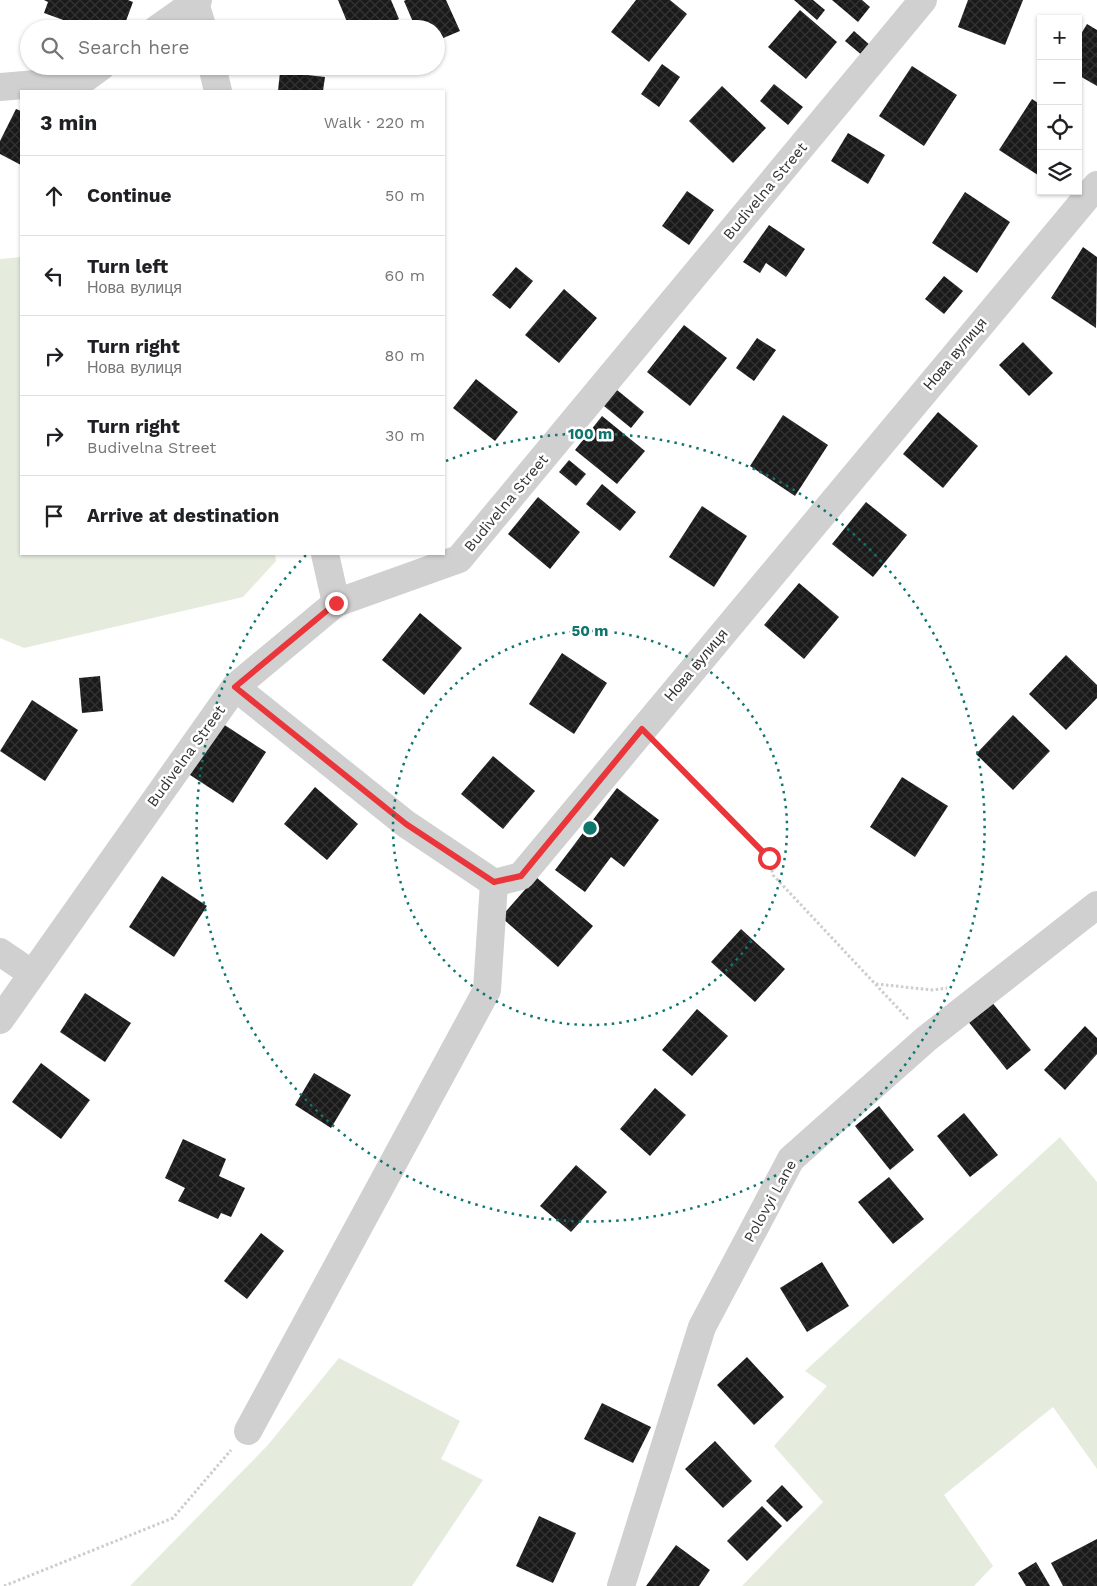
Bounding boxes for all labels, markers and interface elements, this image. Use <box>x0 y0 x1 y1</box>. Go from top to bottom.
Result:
map controls <box>1037 15 1082 195</box>
button: + <box>1037 15 1082 60</box>
search box <box>20 20 445 75</box>
icon: search <box>38 34 66 62</box>
text: Search here <box>78 36 189 59</box>
button: − <box>1037 60 1082 105</box>
button: locate <box>1037 105 1082 150</box>
text: 3 min <box>40 110 97 135</box>
text: Walk · 220 m <box>324 113 425 132</box>
street label: Budivelna Street <box>719 138 811 243</box>
button: layers <box>1037 150 1082 195</box>
icon: ahead <box>40 182 68 210</box>
text: Continue <box>87 184 171 207</box>
text: 50 m <box>385 186 425 205</box>
text: Turn left <box>87 255 168 278</box>
icon: left <box>40 262 68 290</box>
text: 60 m <box>385 266 425 285</box>
text: Нова вулиця <box>87 278 182 297</box>
street label: Нова вулиця <box>919 314 991 394</box>
text: Turn right <box>87 335 180 358</box>
icon: right <box>40 342 68 370</box>
text: 80 m <box>384 346 425 365</box>
text: Нова вулиця <box>87 358 182 377</box>
text: Turn right <box>87 415 180 438</box>
icon: right <box>40 422 68 450</box>
text: 100 m <box>568 425 612 443</box>
text: 30 m <box>385 426 425 445</box>
text: Budivelna Street <box>87 438 216 457</box>
street label: Budivelna Street <box>460 450 552 555</box>
icon: arrive <box>40 502 68 530</box>
text: Arrive at destination <box>87 504 279 527</box>
route end <box>325 592 348 615</box>
text: 50 m <box>572 622 608 640</box>
street label: Нова вулиця <box>660 625 732 705</box>
street label: Budivelna Street <box>143 701 229 810</box>
centre of rings <box>581 819 599 837</box>
route start <box>758 847 781 870</box>
street label: Polovyi Lane <box>740 1157 800 1245</box>

